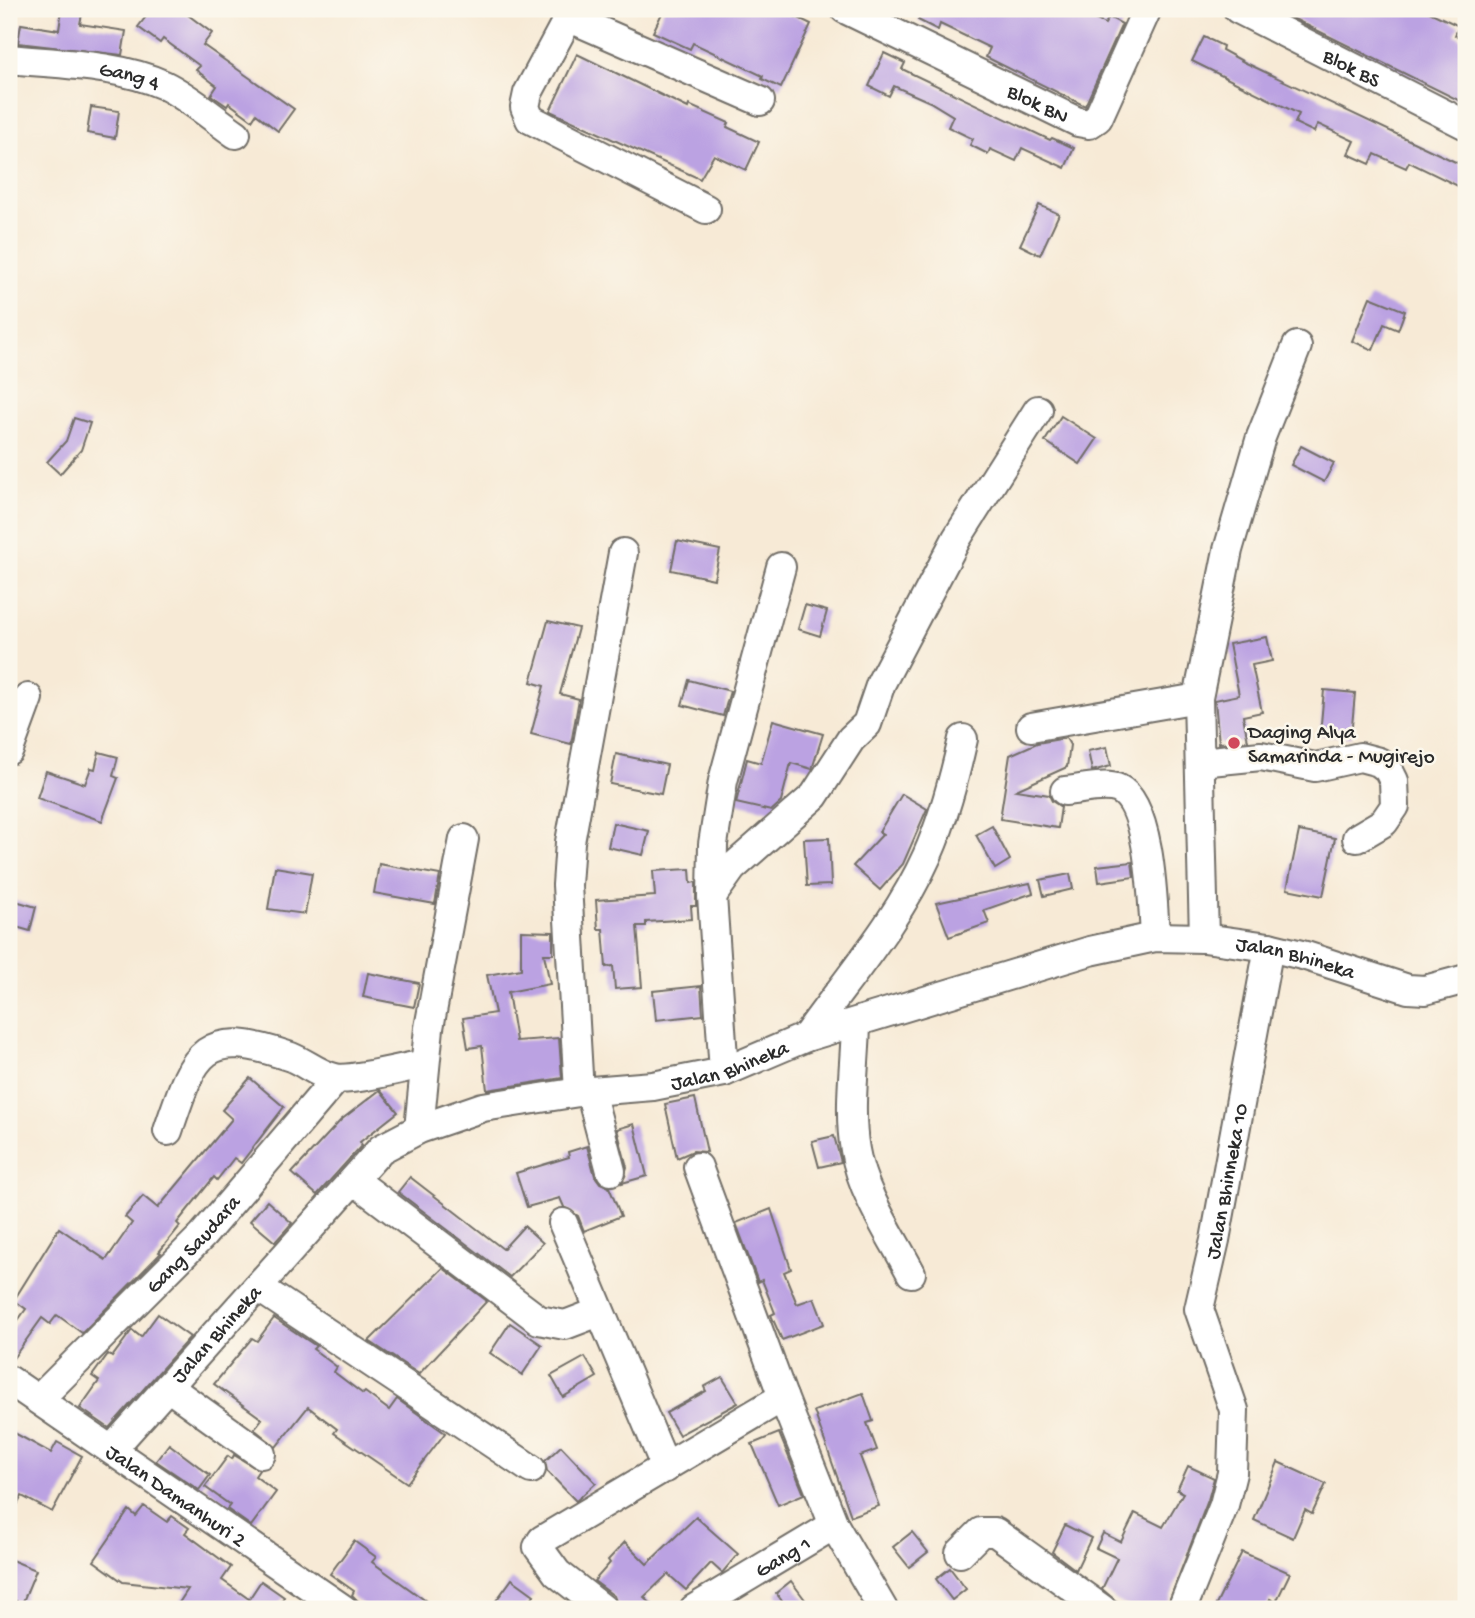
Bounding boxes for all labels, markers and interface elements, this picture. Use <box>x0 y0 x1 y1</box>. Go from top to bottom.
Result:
street label: Blok BS <box>1317 45 1384 95</box>
street label: Gang 4 <box>97 59 163 98</box>
street label: Blok BN <box>1001 80 1072 131</box>
place label: Daging Alya Samarinda - Mugirejo <box>1246 722 1435 771</box>
marker: Daging Alya Samarinda - Mugirejo <box>1226 735 1242 751</box>
street label: Jalan Bhineka <box>1234 934 1359 987</box>
street label: Jalan Bhineka <box>669 1036 794 1098</box>
street label: Jalan Bhinneka 10 <box>1202 1102 1256 1262</box>
street label: Gang Saudara <box>142 1190 248 1300</box>
street label: Jalan Bhineka <box>168 1281 269 1390</box>
street label: Jalan Damanhuri 2 <box>100 1441 249 1554</box>
street label: Gang 1 <box>752 1533 816 1585</box>

